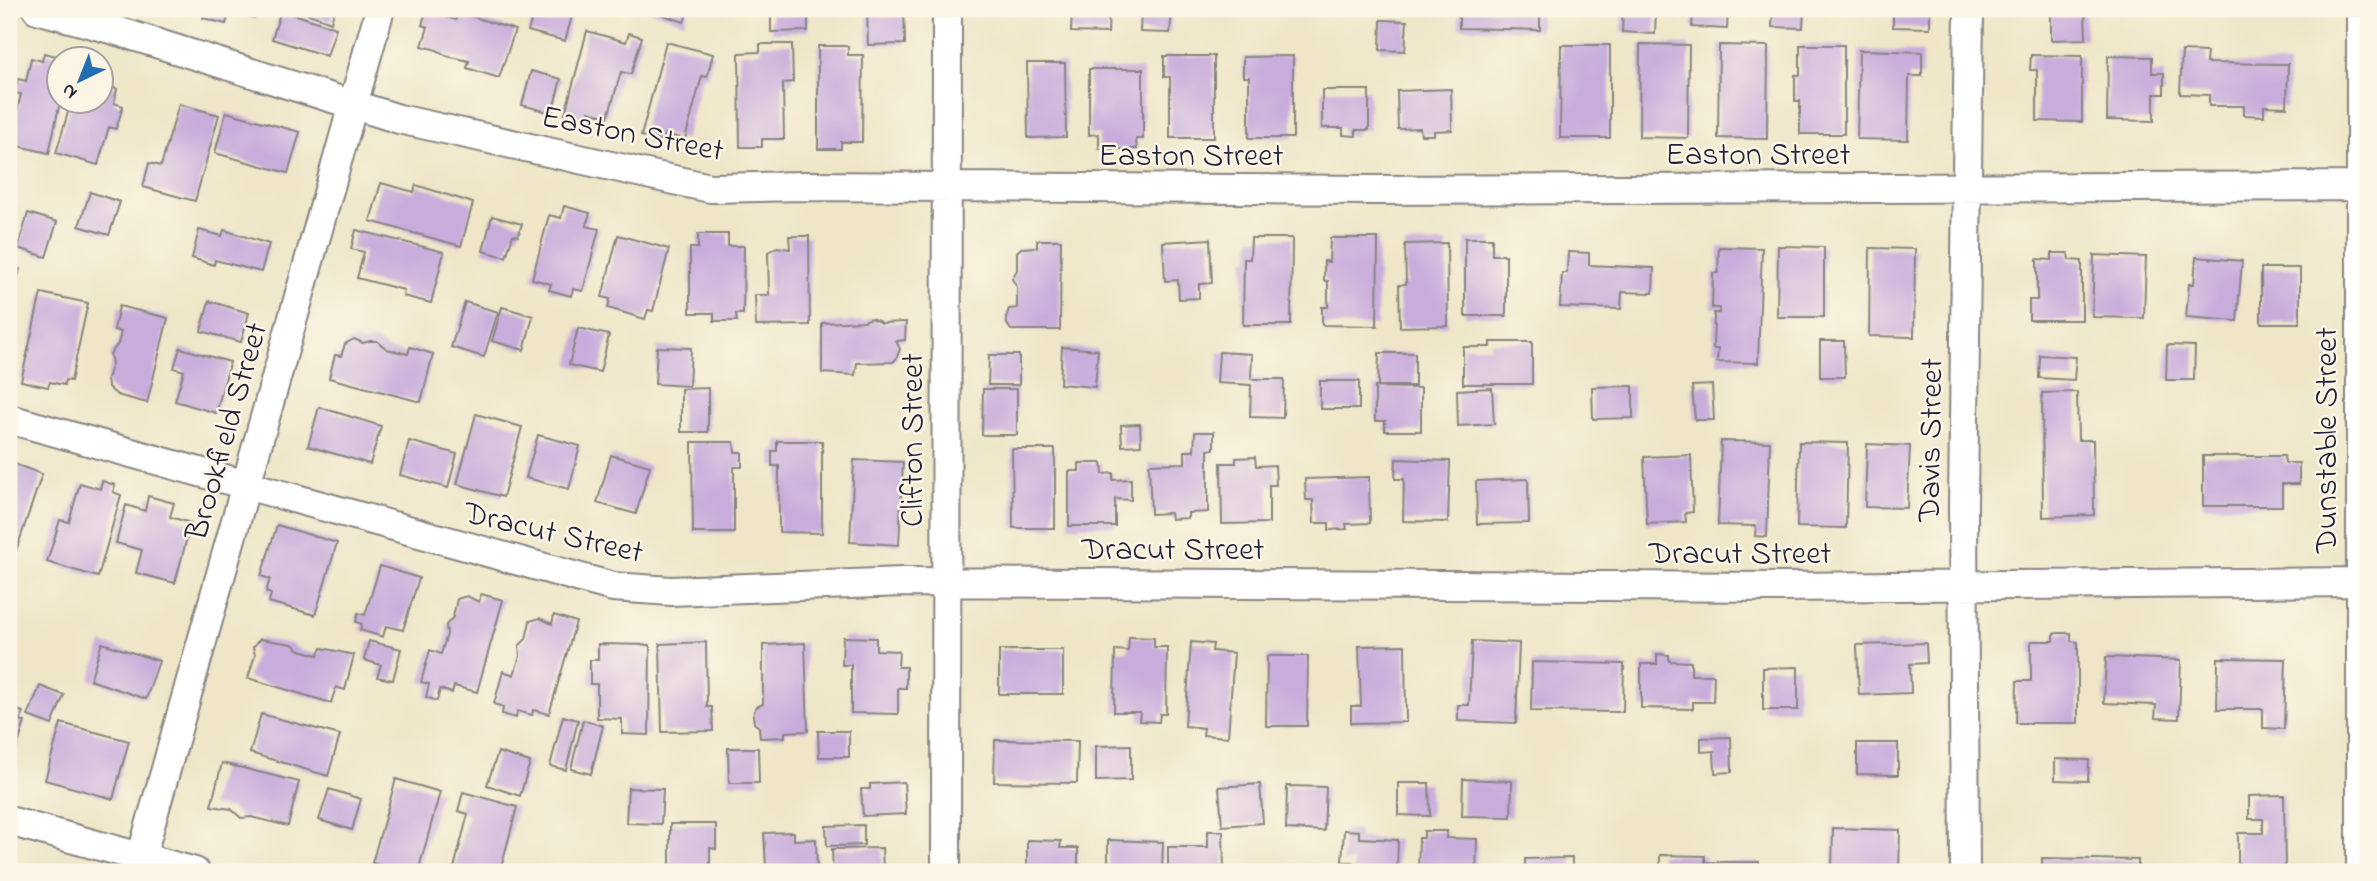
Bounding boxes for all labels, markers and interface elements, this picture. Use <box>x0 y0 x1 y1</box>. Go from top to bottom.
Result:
north arrow <box>46 46 116 116</box>
text: N <box>56 76 84 105</box>
street label: Easton Street <box>537 95 728 176</box>
street label: Easton Street <box>1666 133 1851 180</box>
street label: Easton Street <box>1099 134 1284 181</box>
street label: Brookfield Street <box>175 317 282 547</box>
street label: Dunstable Street <box>2305 327 2352 554</box>
street label: Clifton Street <box>891 353 938 527</box>
street label: Davis Street <box>1908 358 1957 523</box>
street label: Dracut Street <box>458 491 648 578</box>
street label: Dracut Street <box>1081 528 1264 575</box>
street label: Dracut Street <box>1648 532 1831 579</box>

